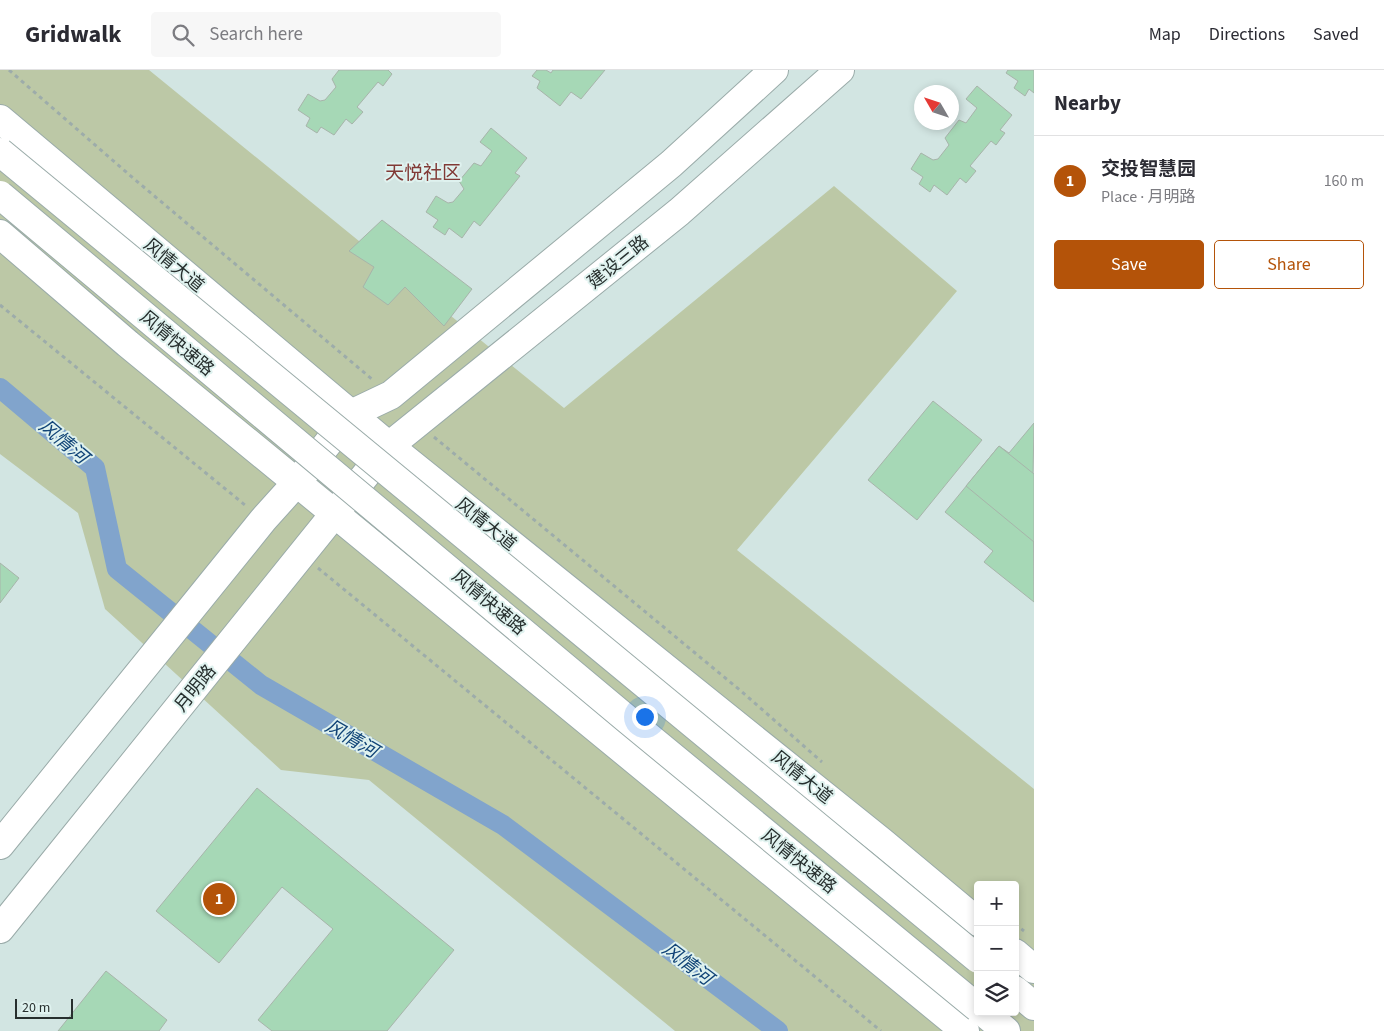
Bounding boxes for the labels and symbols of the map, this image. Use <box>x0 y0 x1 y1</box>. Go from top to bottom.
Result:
north arrow <box>914 85 959 130</box>
district label: 天悦社区 <box>385 160 461 187</box>
street label: 建设三路 <box>582 230 654 295</box>
street label: 风情大道 <box>138 233 209 298</box>
street label: 风情快速路 <box>134 305 219 382</box>
water label: 风情河 <box>33 413 97 473</box>
street label: 风情大道 <box>450 492 522 557</box>
street label: 风情快速路 <box>446 564 531 641</box>
street label: 月明路 <box>169 659 222 717</box>
your location <box>632 704 658 730</box>
water label: 风情河 <box>320 713 386 767</box>
street label: 风情大道 <box>766 745 838 810</box>
street label: 风情快速路 <box>756 823 842 899</box>
pin: 1 <box>203 880 235 918</box>
water label: 风情河 <box>656 936 721 995</box>
scale bar <box>15 996 72 1019</box>

